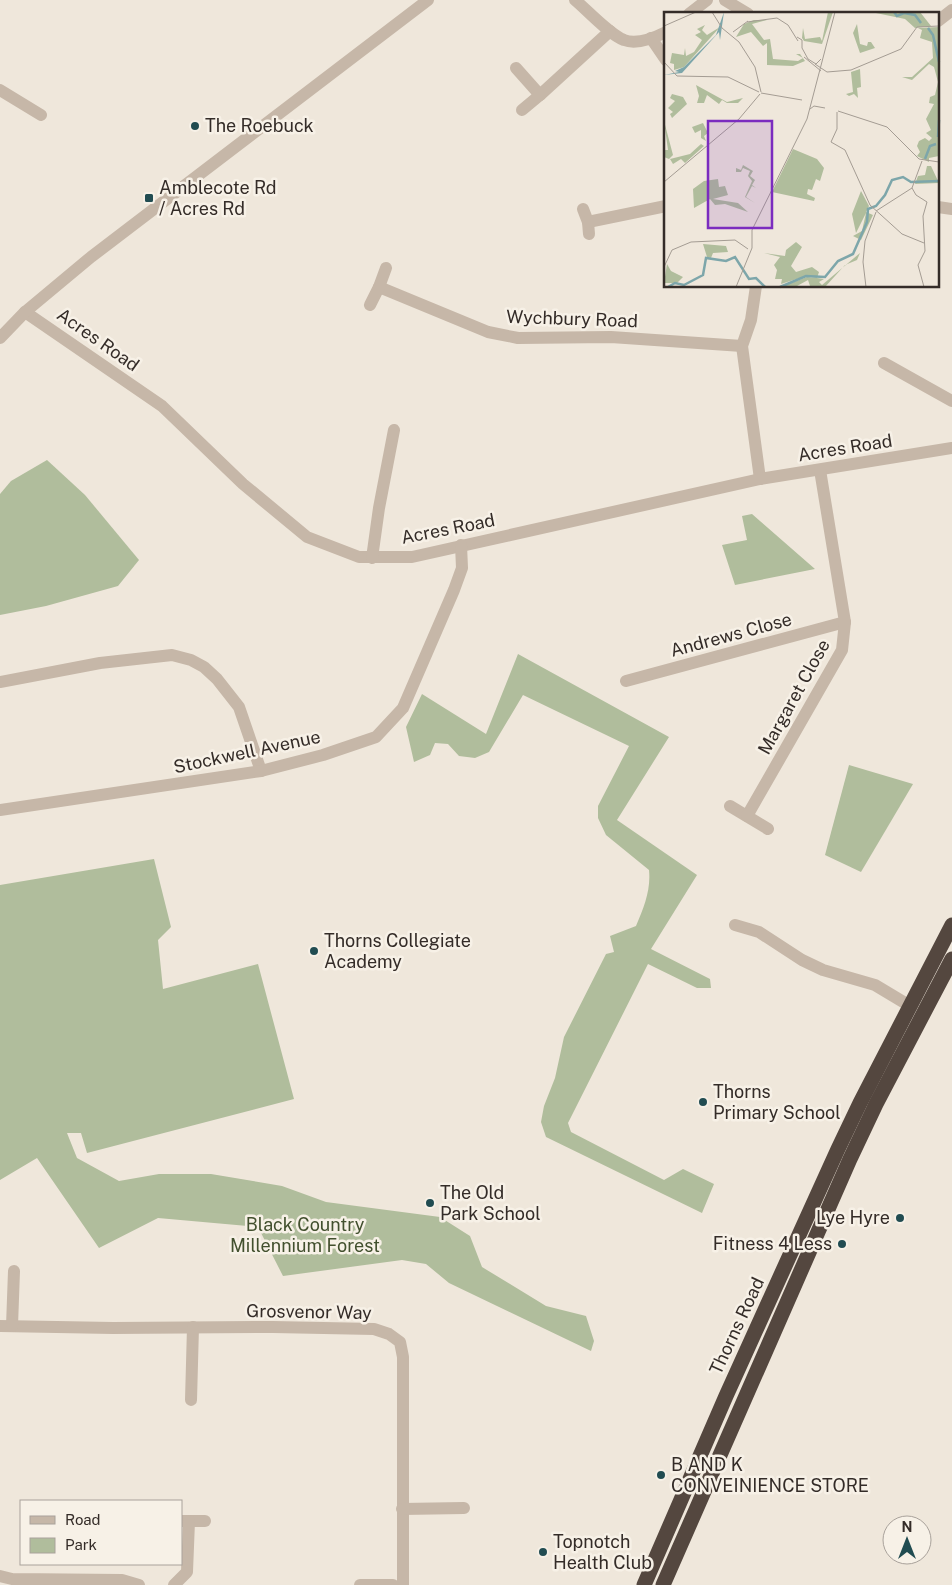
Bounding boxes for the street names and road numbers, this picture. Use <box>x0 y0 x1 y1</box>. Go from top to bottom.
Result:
street label: Acres Road <box>53 304 143 376</box>
street label: Wychbury Road <box>506 306 638 331</box>
street label: Acres Road <box>796 430 894 465</box>
street label: Acres Road <box>399 509 497 548</box>
street label: Andrews Close <box>668 608 794 661</box>
street label: Margaret Close <box>753 636 834 758</box>
street label: Stockwell Avenue <box>172 726 322 777</box>
street label: Thorns Road <box>705 1274 768 1378</box>
street label: Grosvenor Way <box>246 1300 372 1323</box>

